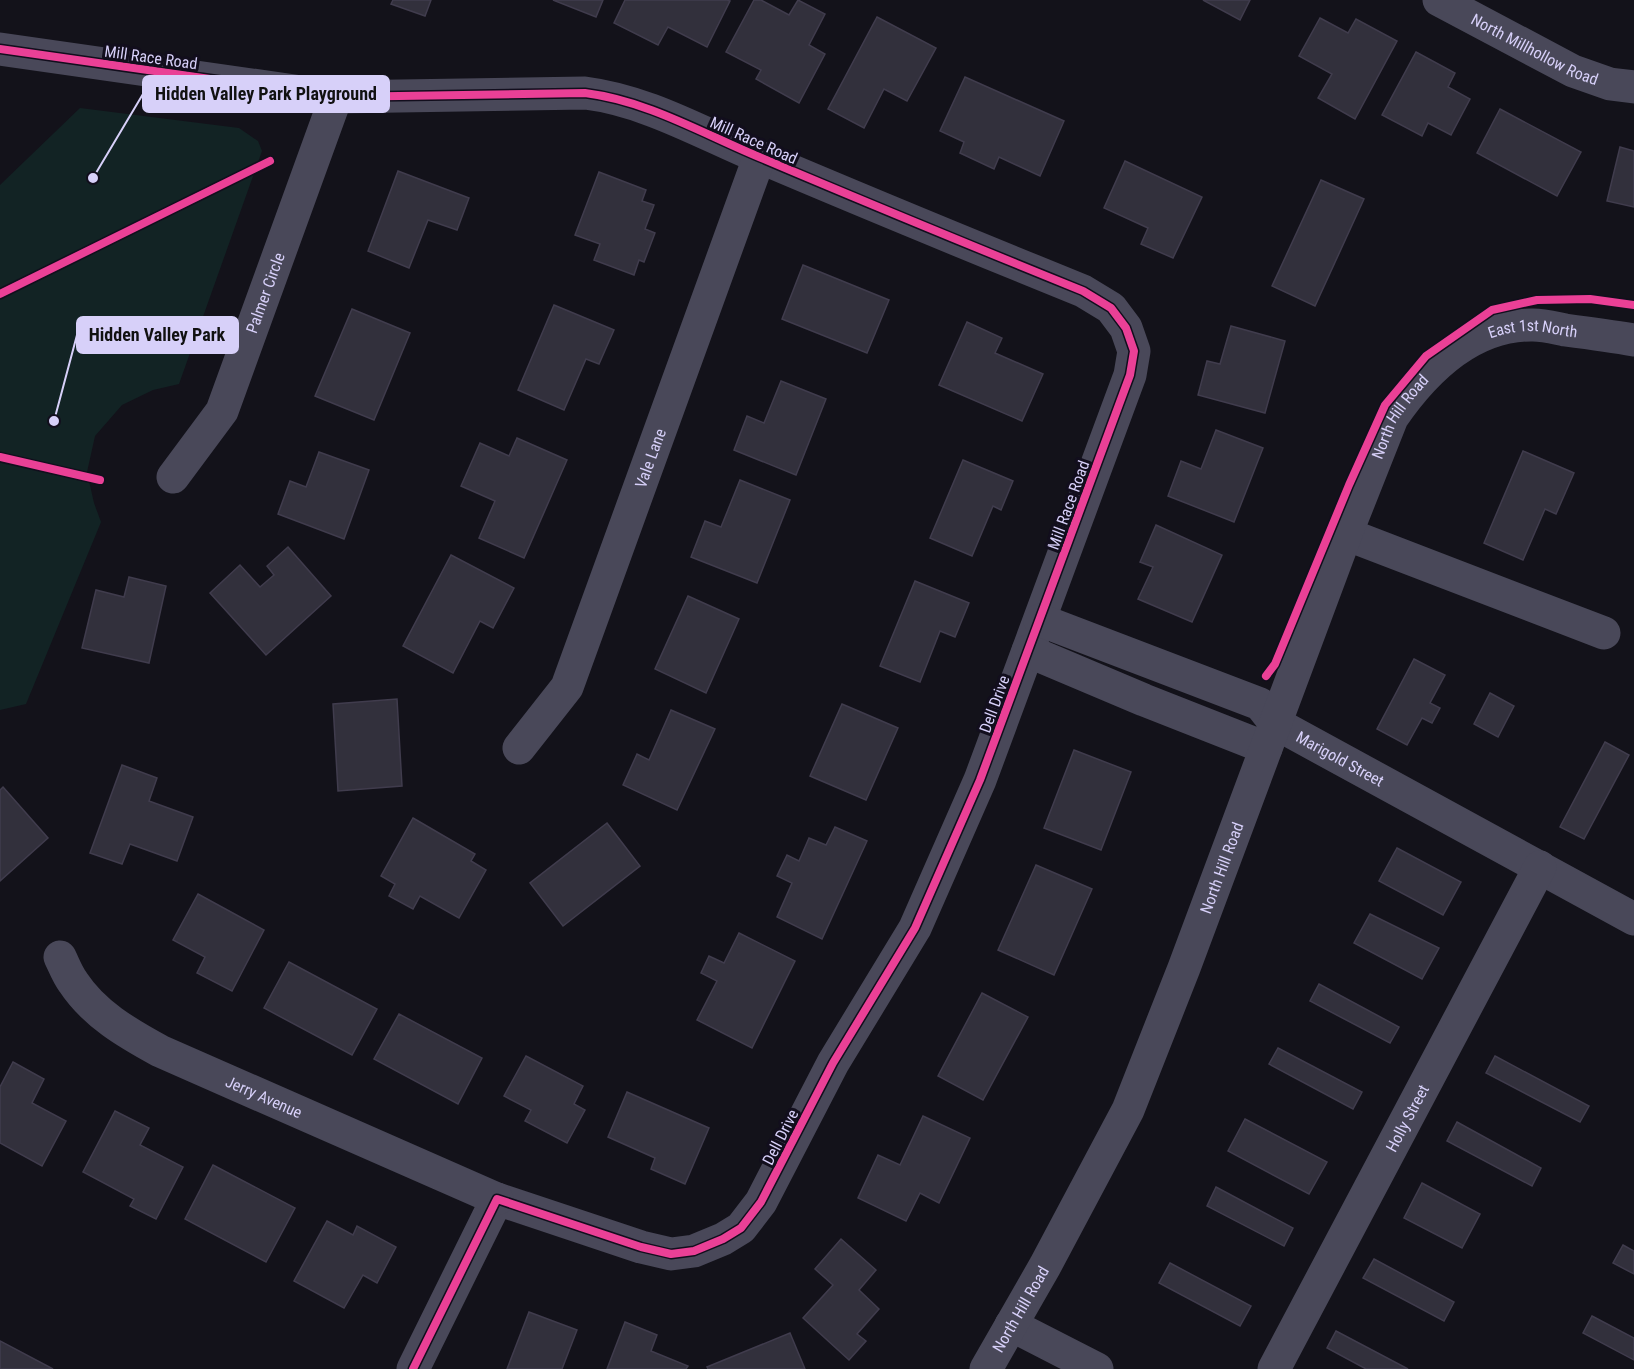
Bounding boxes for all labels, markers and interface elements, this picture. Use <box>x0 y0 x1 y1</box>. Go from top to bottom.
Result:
street label: North Millhollow Road <box>1468 10 1601 89</box>
street label: Mill Race Road <box>103 42 199 73</box>
callout: Hidden Valley Park Playground <box>143 76 389 112</box>
text: Hidden Valley Park Playground <box>155 83 377 104</box>
street label: Mill Race Road <box>707 113 800 168</box>
street label: Palmer Circle <box>242 250 289 336</box>
street label: East 1st North <box>1485 316 1579 342</box>
callout: Hidden Valley Park <box>77 317 238 353</box>
text: Hidden Valley Park <box>89 324 226 345</box>
street label: North Hill Road <box>1368 371 1432 462</box>
street label: Vale Lane <box>631 426 670 491</box>
street label: Mill Race Road <box>1044 458 1093 552</box>
street label: Dell Drive <box>975 673 1014 735</box>
street label: Marigold Street <box>1293 727 1387 791</box>
street label: North Hill Road <box>1196 820 1248 916</box>
street label: Jerry Avenue <box>223 1072 305 1122</box>
street label: Holly Street <box>1382 1081 1433 1155</box>
street label: Dell Drive <box>758 1106 802 1168</box>
street label: North Hill Road <box>989 1263 1053 1356</box>

